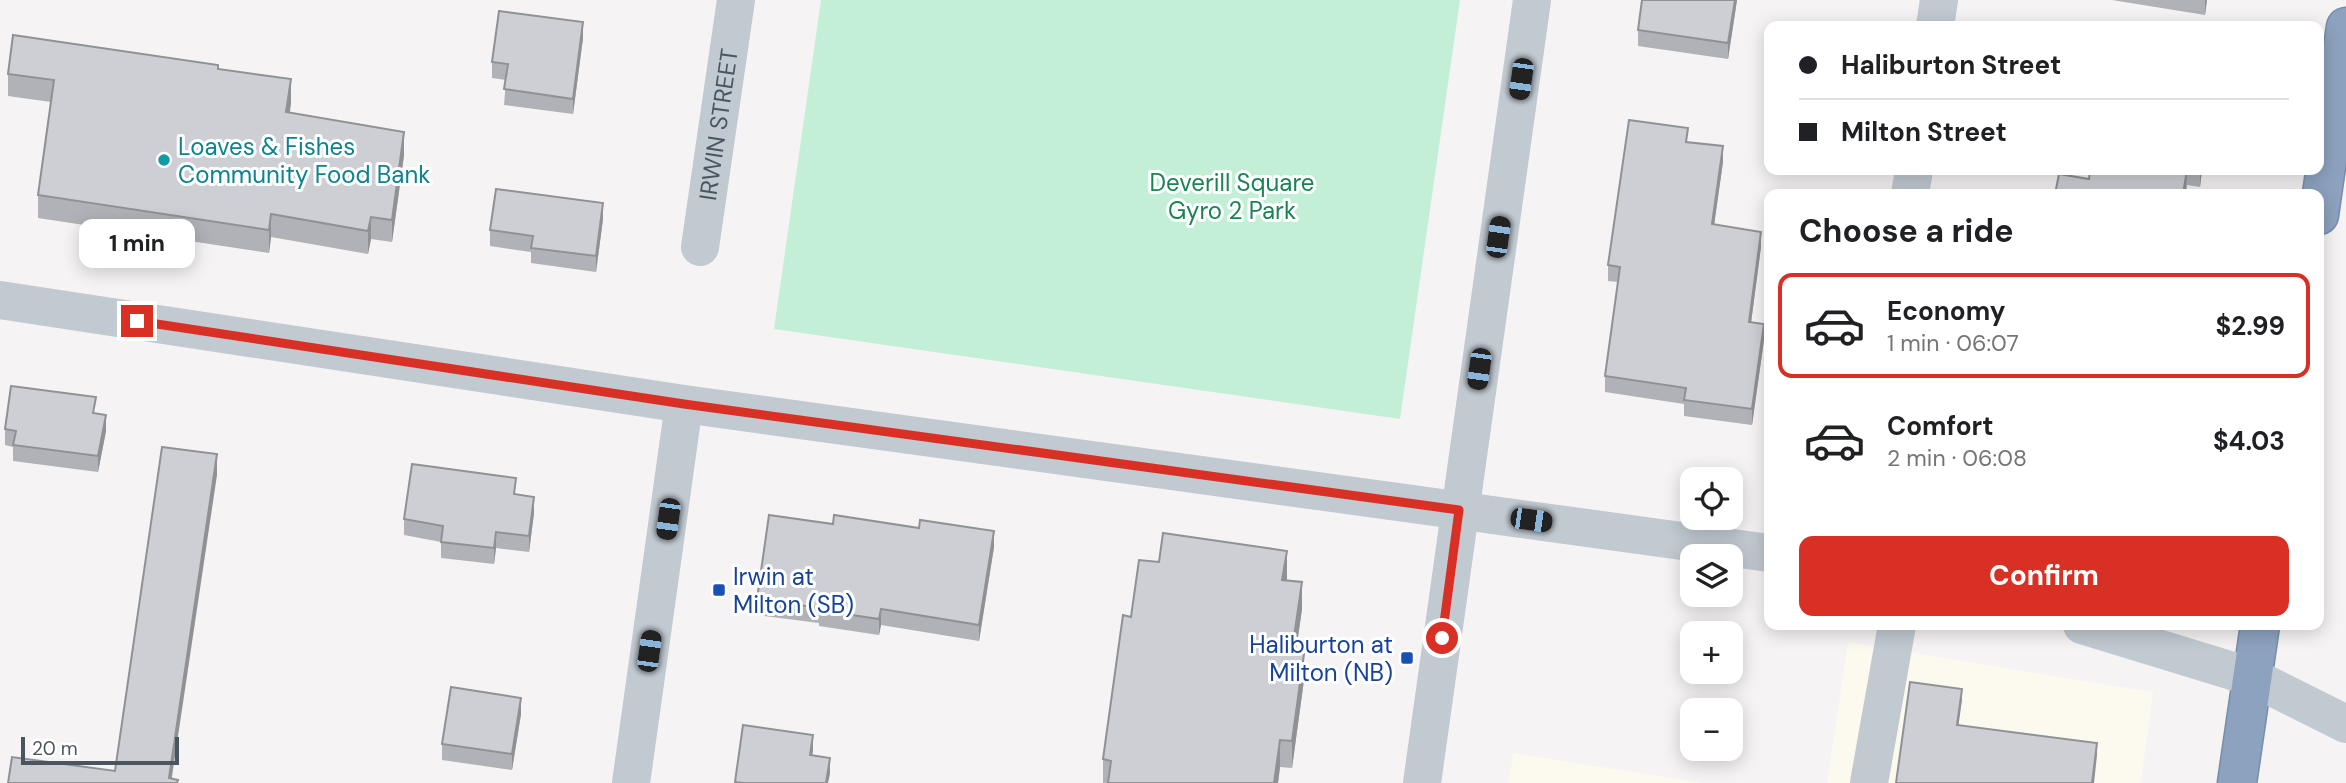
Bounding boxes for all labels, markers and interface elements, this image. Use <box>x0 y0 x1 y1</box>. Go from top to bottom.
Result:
street label: IRWIN STREET <box>692 46 744 202</box>
text: Haliburton Street <box>1841 48 2061 82</box>
car <box>1508 57 1535 101</box>
text: Milton Street <box>1841 115 2007 149</box>
place label: Loaves & Fishes Community Food Bank <box>178 131 430 190</box>
marker: Loaves & Fishes Community Food Bank <box>156 152 172 168</box>
park label: Deverill Square Gyro 2 Park <box>1150 167 1314 226</box>
text: Choose a ride <box>1799 210 2014 252</box>
car <box>1485 215 1512 259</box>
callout: 1 min <box>79 219 195 268</box>
text: 1 min <box>109 228 165 258</box>
icon: car <box>1803 294 1866 357</box>
text: Economy <box>1887 294 2005 328</box>
route end <box>121 305 153 337</box>
text: $2.99 <box>2216 309 2285 343</box>
text: 1 min · 06:07 <box>1887 328 2019 358</box>
car <box>1466 347 1493 391</box>
icon: car <box>1803 409 1866 472</box>
text: Comfort <box>1887 409 1993 443</box>
text: $4.03 <box>2213 424 2285 458</box>
text: 2 min · 06:08 <box>1887 443 2027 473</box>
map controls <box>1680 467 1743 761</box>
button: locate <box>1680 467 1743 530</box>
car <box>655 497 682 541</box>
car <box>1509 507 1554 533</box>
button: Confirm <box>1799 536 2289 616</box>
button: layers <box>1680 544 1743 607</box>
place label: Irwin at Milton (SB) <box>733 561 854 620</box>
marker: Irwin at Milton (SB) <box>711 582 727 598</box>
button: + <box>1680 621 1743 684</box>
route start <box>1426 622 1458 654</box>
car <box>636 629 663 673</box>
place label: Haliburton at Milton (NB) <box>1249 629 1393 688</box>
marker: Haliburton at Milton (NB) <box>1399 650 1415 666</box>
button: − <box>1680 698 1743 761</box>
scale bar <box>21 734 178 766</box>
text: 20 m <box>32 736 78 761</box>

